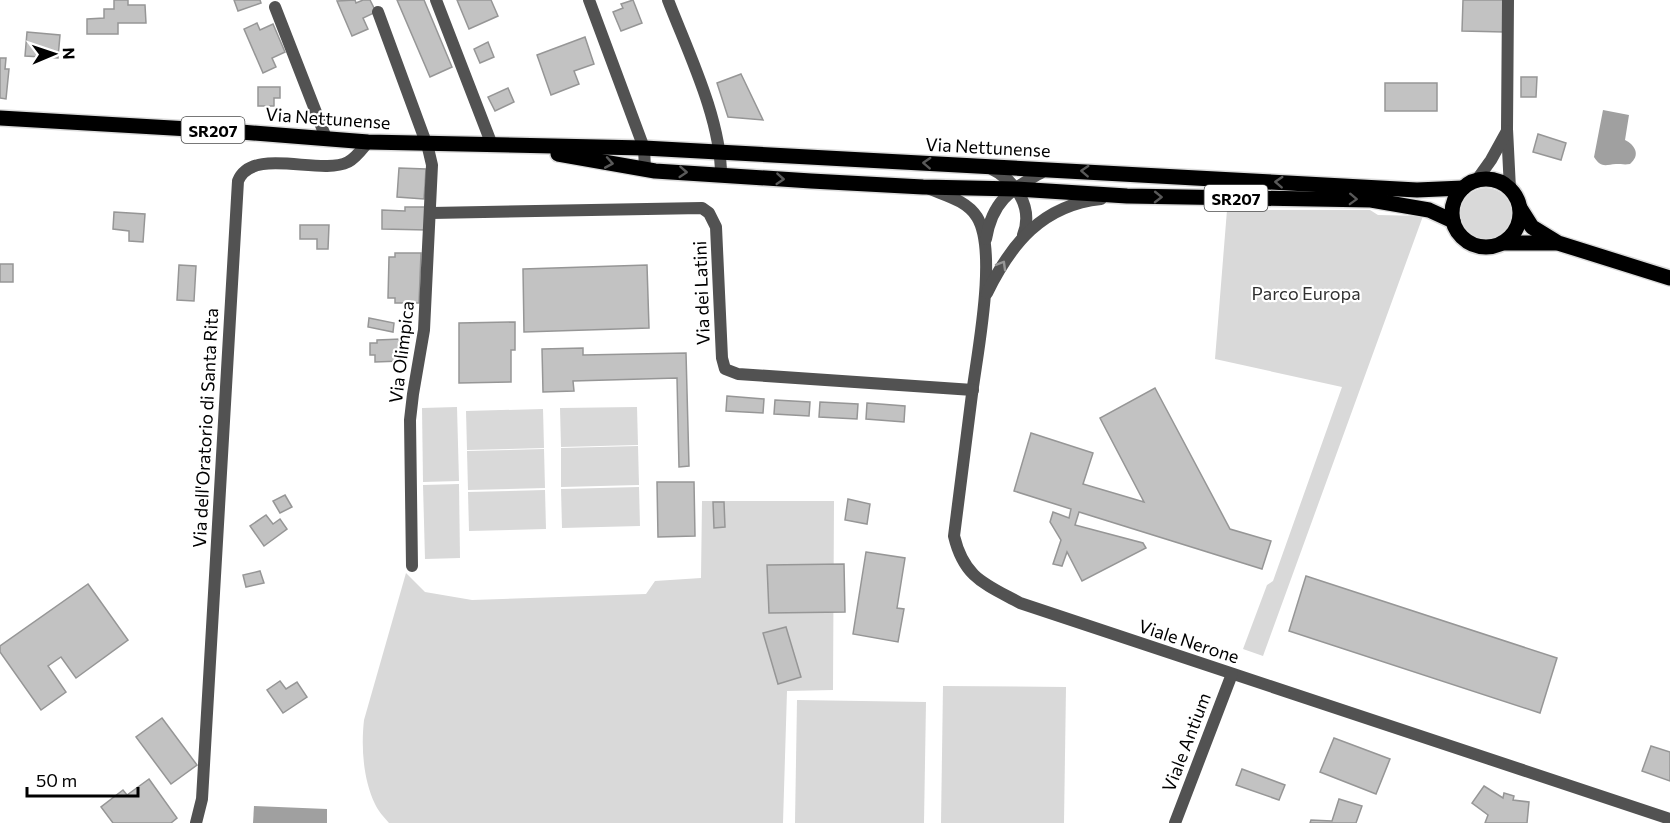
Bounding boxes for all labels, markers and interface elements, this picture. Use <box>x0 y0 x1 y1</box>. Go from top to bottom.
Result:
north arrow <box>24 24 84 84</box>
text: N <box>60 47 79 60</box>
street label: Via Nettunense <box>265 103 391 133</box>
road number: SR207 <box>182 117 244 143</box>
street label: Via Nettunense <box>925 133 1051 161</box>
one-way arrow <box>604 156 614 169</box>
one-way arrow <box>922 157 931 170</box>
one-way arrow <box>1080 165 1089 178</box>
one-way arrow <box>679 166 688 179</box>
one-way arrow <box>775 172 784 185</box>
one-way arrow <box>1275 175 1284 188</box>
road number: SR207 <box>1204 185 1268 211</box>
one-way arrow <box>1153 191 1162 203</box>
one-way arrow <box>1348 193 1357 206</box>
street label: Via dei Latini <box>688 240 714 346</box>
one-way arrow <box>995 260 1006 271</box>
park label: Parco Europa <box>1251 282 1361 304</box>
street label: Via Olimpica <box>384 300 418 404</box>
street label: Via dell'Oratorio di Santa Rita <box>188 308 222 548</box>
street label: Viale Nerone <box>1136 614 1242 668</box>
street label: Viale Antium <box>1157 689 1215 795</box>
scale bar <box>27 760 138 798</box>
text: 50 m <box>36 769 77 791</box>

